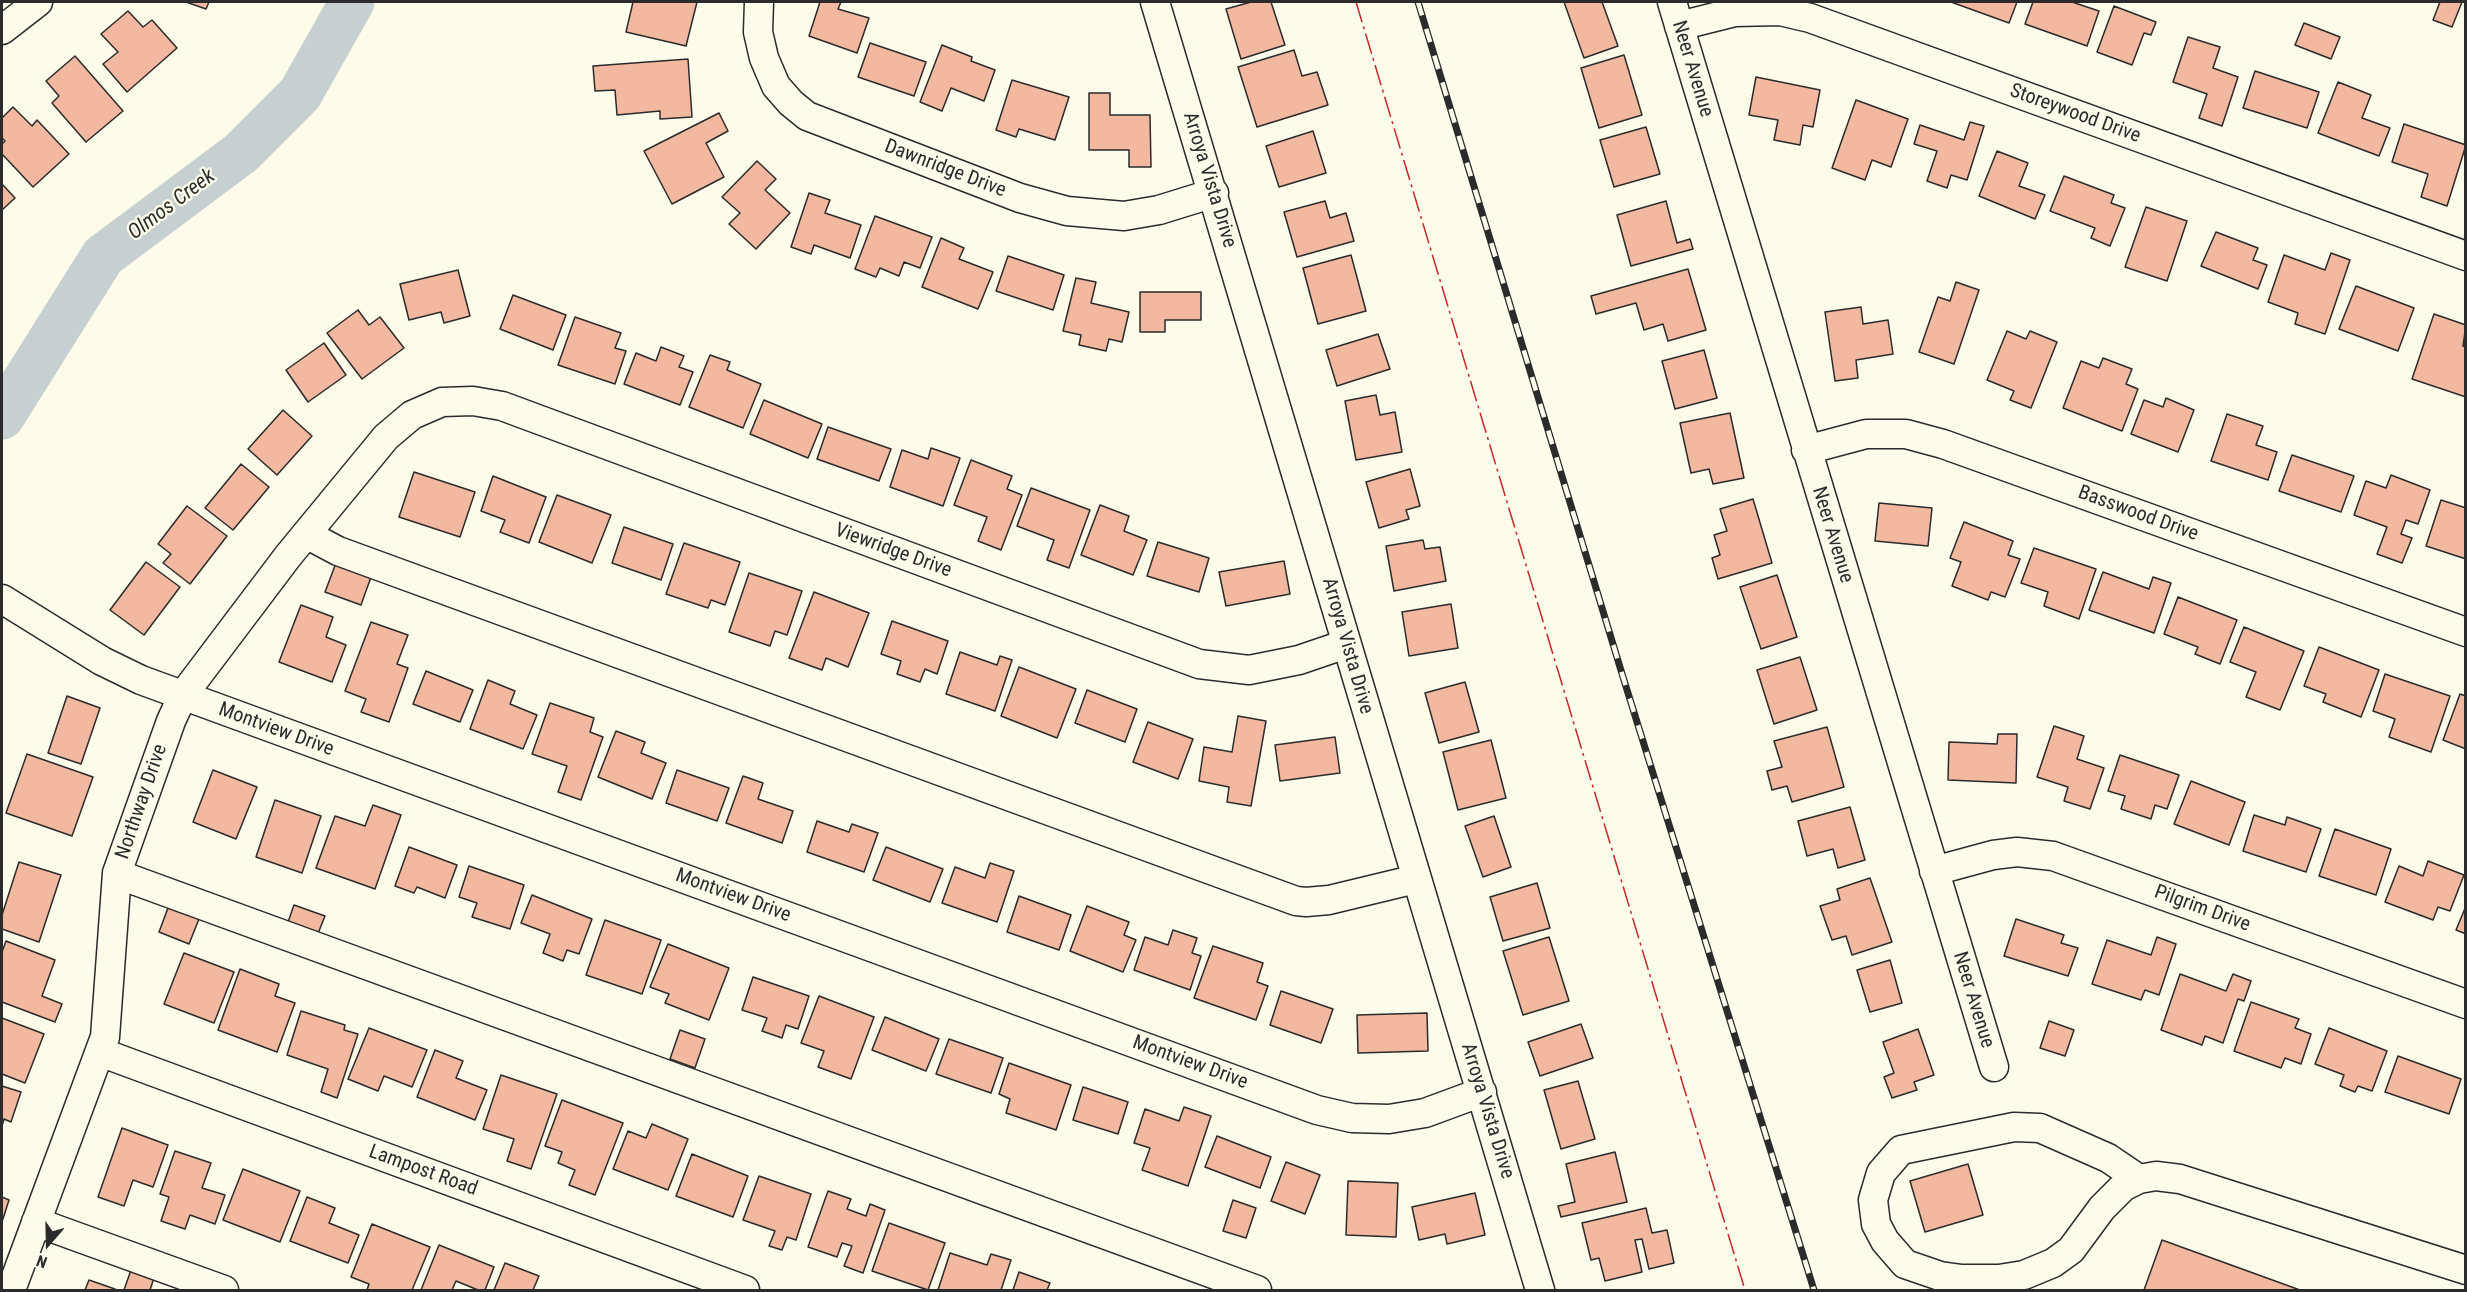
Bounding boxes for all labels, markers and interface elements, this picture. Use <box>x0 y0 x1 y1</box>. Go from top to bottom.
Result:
street label: Neer Avenue <box>1666 18 1718 120</box>
street label: Storeywood Drive <box>2006 79 2144 149</box>
street label: Arroya Vista Drive <box>1177 109 1241 251</box>
street label: Dawnridge Drive <box>881 135 1009 203</box>
water label: Olmos Creek <box>124 164 220 246</box>
street label: Basswood Drive <box>2075 481 2201 547</box>
street label: Neer Avenue <box>1806 484 1858 586</box>
street label: Viewridge Drive <box>831 519 955 583</box>
street label: Arroya Vista Drive <box>1316 575 1378 717</box>
street label: Montview Drive <box>215 698 337 762</box>
street label: Northway Drive <box>111 741 173 863</box>
street label: Montview Drive <box>672 864 794 928</box>
street label: Pilgrim Drive <box>2151 881 2253 937</box>
street label: Neer Avenue <box>1947 949 1999 1051</box>
street label: Montview Drive <box>1129 1031 1251 1095</box>
street label: Arroya Vista Drive <box>1455 1040 1519 1182</box>
street label: Lampost Road <box>365 1140 481 1202</box>
north arrow <box>18 1214 78 1274</box>
text: N <box>34 1251 50 1272</box>

